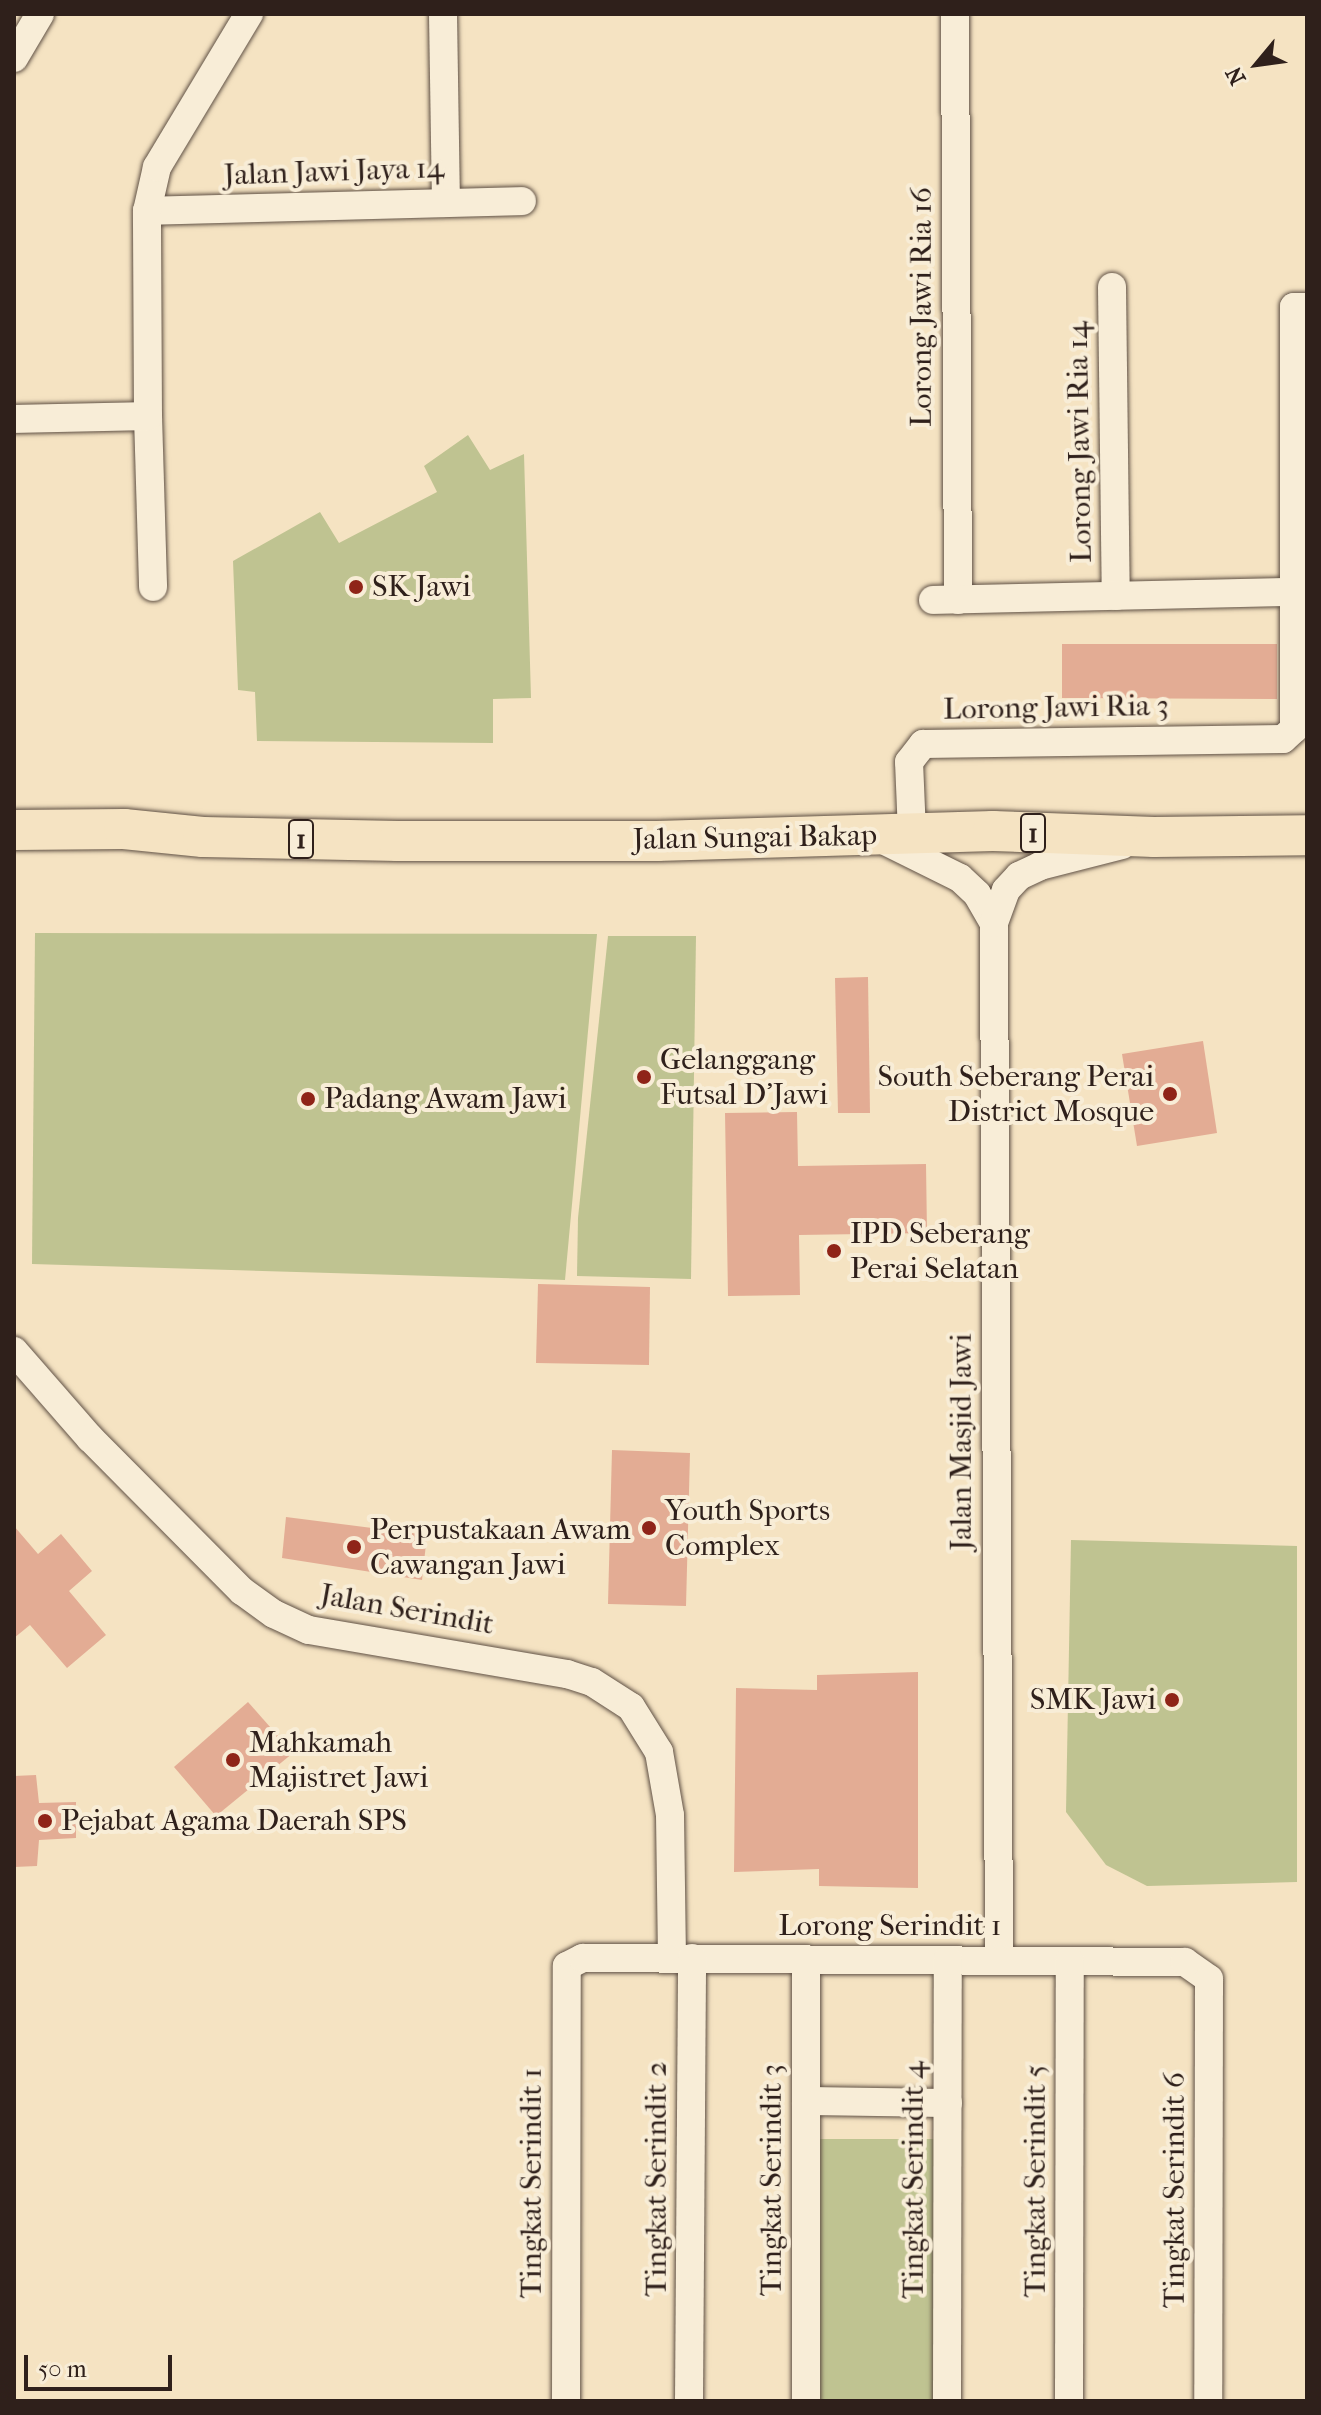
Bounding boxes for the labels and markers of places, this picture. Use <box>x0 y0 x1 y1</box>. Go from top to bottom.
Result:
place label: SK Jawi <box>372 569 471 605</box>
marker: SK Jawi <box>347 578 365 596</box>
place label: Gelanggang Futsal D'Jawi <box>660 1042 828 1112</box>
place label: South Seberang Perai District Mosque <box>878 1059 1154 1130</box>
marker: Gelanggang Futsal D'Jawi <box>635 1068 653 1086</box>
place label: Padang Awam Jawi <box>324 1081 567 1117</box>
marker: South Seberang Perai District Mosque <box>1161 1085 1179 1103</box>
marker: Padang Awam Jawi <box>299 1090 317 1108</box>
place label: IPD Seberang Perai Selatan <box>850 1216 1030 1286</box>
marker: IPD Seberang Perai Selatan <box>825 1242 843 1260</box>
place label: Youth Sports Complex <box>665 1493 830 1564</box>
place label: Perpustakaan Awam Cawangan Jawi <box>370 1512 631 1582</box>
marker: Youth Sports Complex <box>640 1519 658 1537</box>
marker: Perpustakaan Awam Cawangan Jawi <box>345 1538 363 1556</box>
place label: SMK Jawi <box>1030 1682 1156 1718</box>
marker: SMK Jawi <box>1163 1691 1181 1709</box>
place label: Mahkamah Majistret Jawi <box>249 1725 428 1796</box>
marker: Mahkamah Majistret Jawi <box>224 1751 242 1769</box>
place label: Pejabat Agama Daerah SPS <box>61 1803 407 1839</box>
marker: Pejabat Agama Daerah SPS <box>36 1812 54 1830</box>

